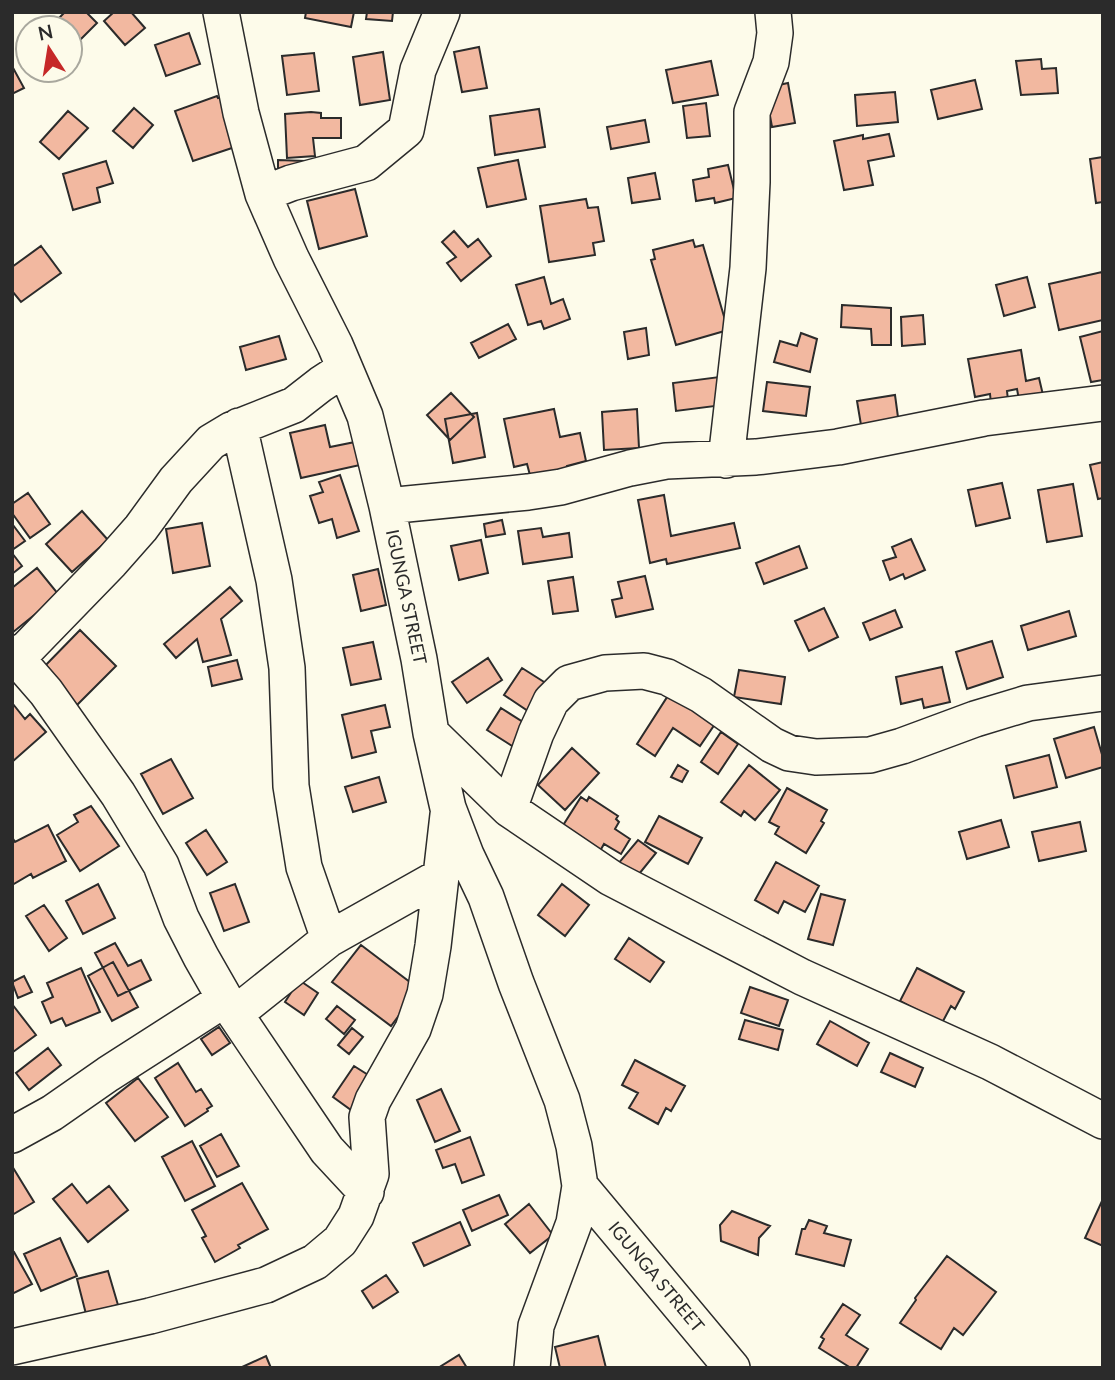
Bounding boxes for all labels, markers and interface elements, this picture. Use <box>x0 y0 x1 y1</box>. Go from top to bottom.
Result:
north arrow <box>14 14 84 84</box>
text: N <box>36 19 55 45</box>
street label: IGUNGA STREET <box>382 527 432 667</box>
street label: IGUNGA STREET <box>604 1217 710 1336</box>

